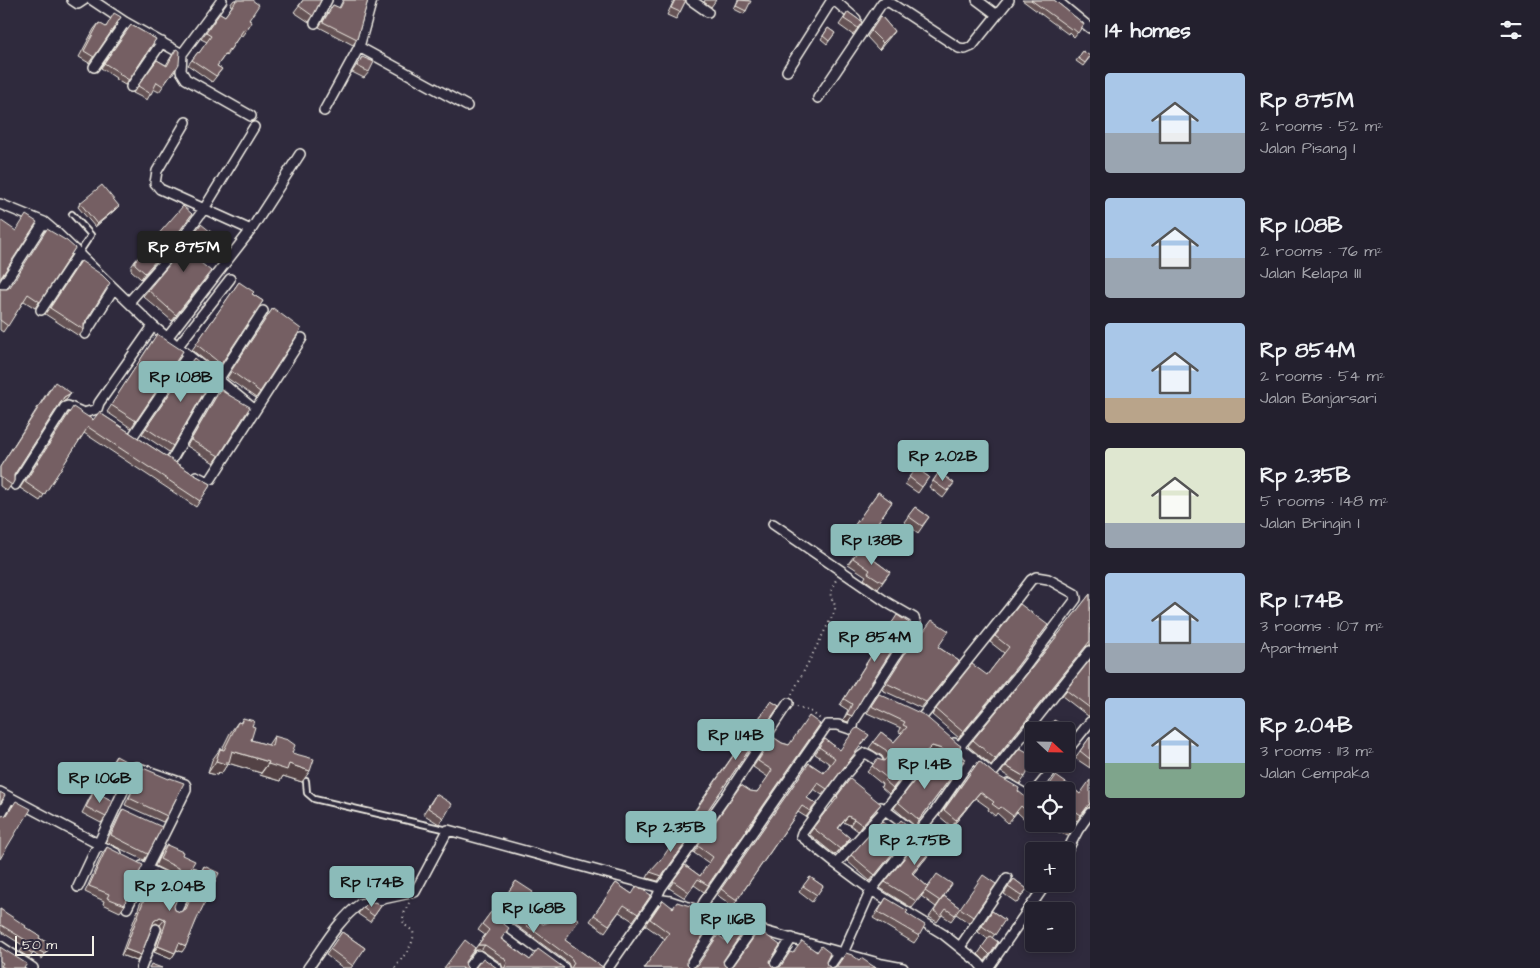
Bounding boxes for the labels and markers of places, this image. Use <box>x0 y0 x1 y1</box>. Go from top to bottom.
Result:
pin: Rp 875M <box>138 230 230 273</box>
pin: Rp 1.08B <box>129 360 233 403</box>
pin: Rp 2.02B <box>891 440 995 482</box>
pin: Rp 1.38B <box>820 524 924 566</box>
pin: Rp 854M <box>829 620 921 663</box>
pin: Rp 1.14B <box>684 718 788 761</box>
pin: Rp 1.4B <box>879 748 971 790</box>
pin: Rp 1.06B <box>48 762 152 804</box>
pin: Rp 2.35B <box>619 810 723 853</box>
pin: Rp 2.75B <box>863 824 967 866</box>
pin: Rp 1.74B <box>320 866 424 908</box>
pin: Rp 2.04B <box>118 870 222 912</box>
pin: Rp 1.68B <box>482 892 586 934</box>
pin: Rp 1.16B <box>676 902 780 945</box>

